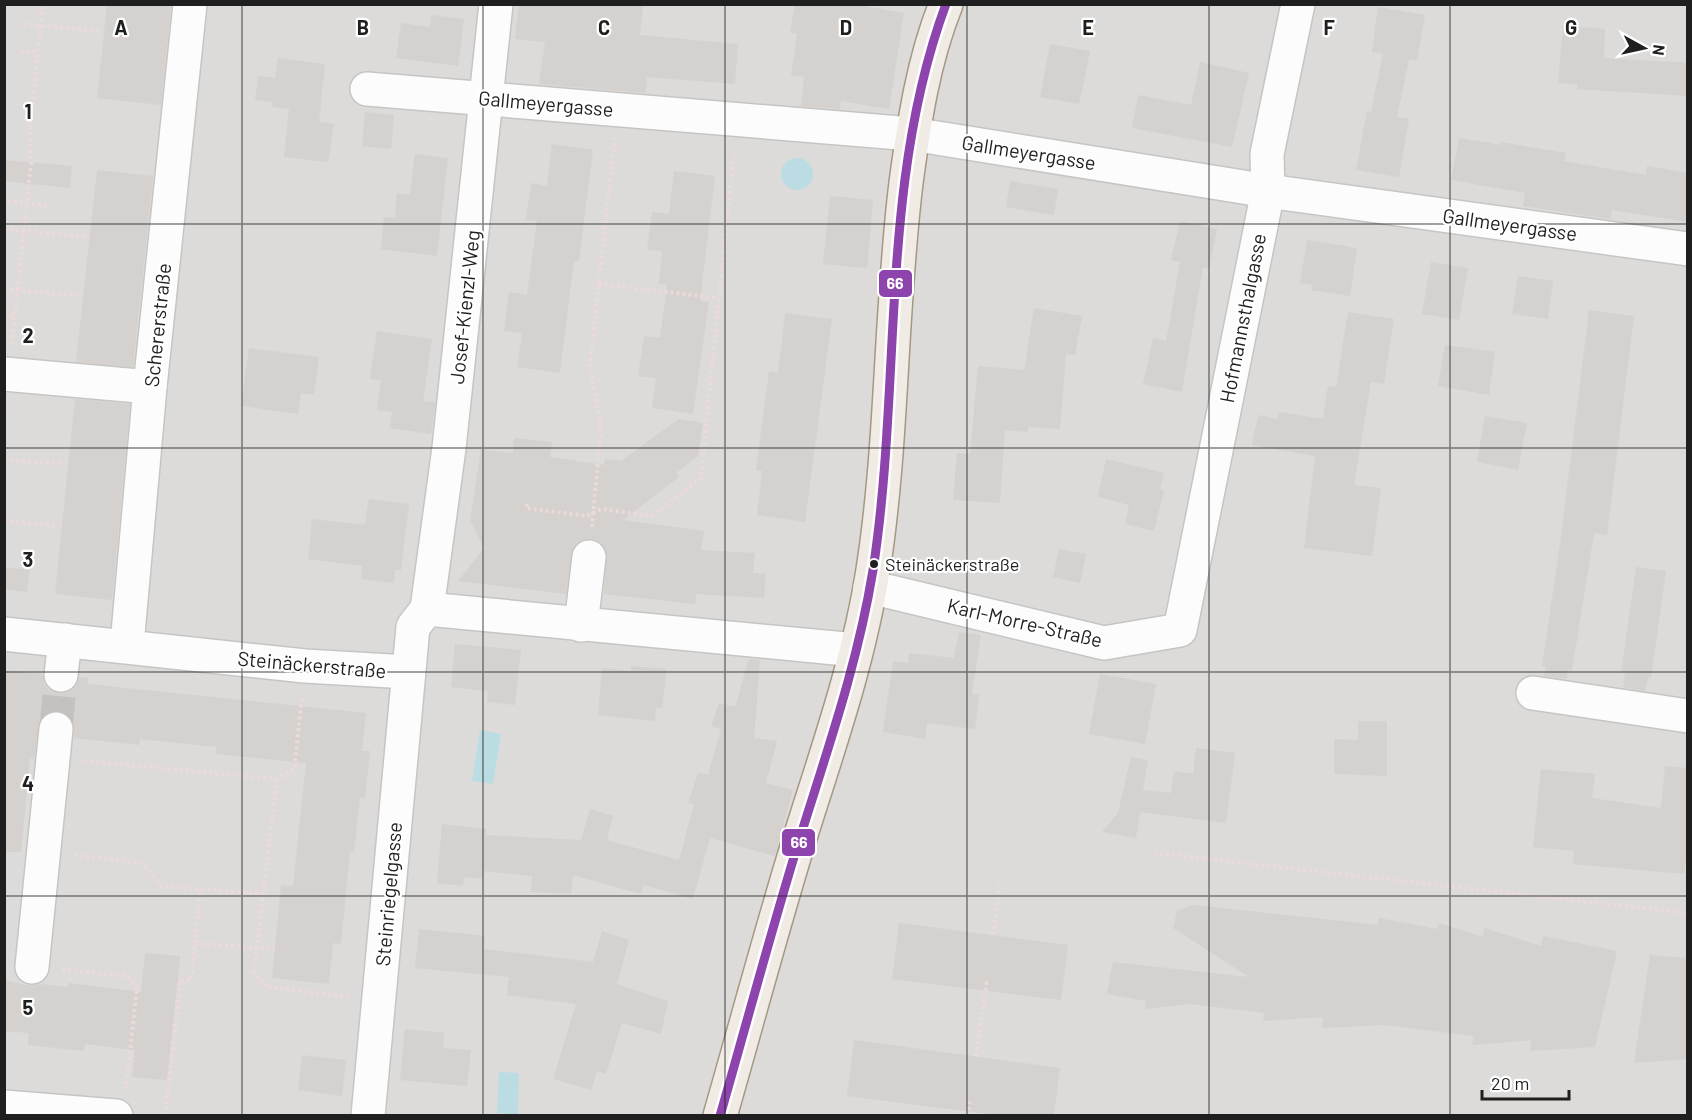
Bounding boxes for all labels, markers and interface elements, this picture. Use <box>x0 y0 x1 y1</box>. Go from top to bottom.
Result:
text: A <box>114 15 128 39</box>
text: B <box>357 15 369 39</box>
text: C <box>598 15 610 39</box>
text: D <box>840 15 852 39</box>
text: E <box>1082 15 1094 39</box>
text: F <box>1323 15 1335 39</box>
text: G <box>1565 15 1577 39</box>
north arrow <box>1614 18 1674 78</box>
text: N <box>1649 44 1669 57</box>
street label: Gallmeyergasse <box>477 85 615 121</box>
text: 1 <box>24 99 32 123</box>
street label: Gallmeyergasse <box>960 130 1098 174</box>
street label: Gallmeyergasse <box>1441 203 1579 245</box>
street label: Josef-Kienzl-Weg <box>444 229 484 385</box>
street label: Hofmannsthalgasse <box>1214 231 1270 405</box>
street label: Schererstraße <box>139 262 175 388</box>
line badge: 66 <box>878 269 913 298</box>
text: 66 <box>886 273 904 292</box>
text: 2 <box>22 323 34 347</box>
text: 3 <box>23 547 33 571</box>
place label: Steinäckerstraße <box>885 553 1019 575</box>
marker: Steinäckerstraße <box>868 558 880 570</box>
street label: Karl-Morre-Straße <box>945 592 1105 652</box>
street label: Steinäckerstraße <box>237 646 387 682</box>
text: 4 <box>22 771 34 795</box>
street label: Steinriegelgasse <box>370 821 406 967</box>
line badge: 66 <box>781 828 816 857</box>
text: 66 <box>790 832 808 851</box>
text: 5 <box>23 995 34 1019</box>
scale bar <box>1482 1063 1569 1101</box>
text: 20 m <box>1491 1072 1529 1094</box>

